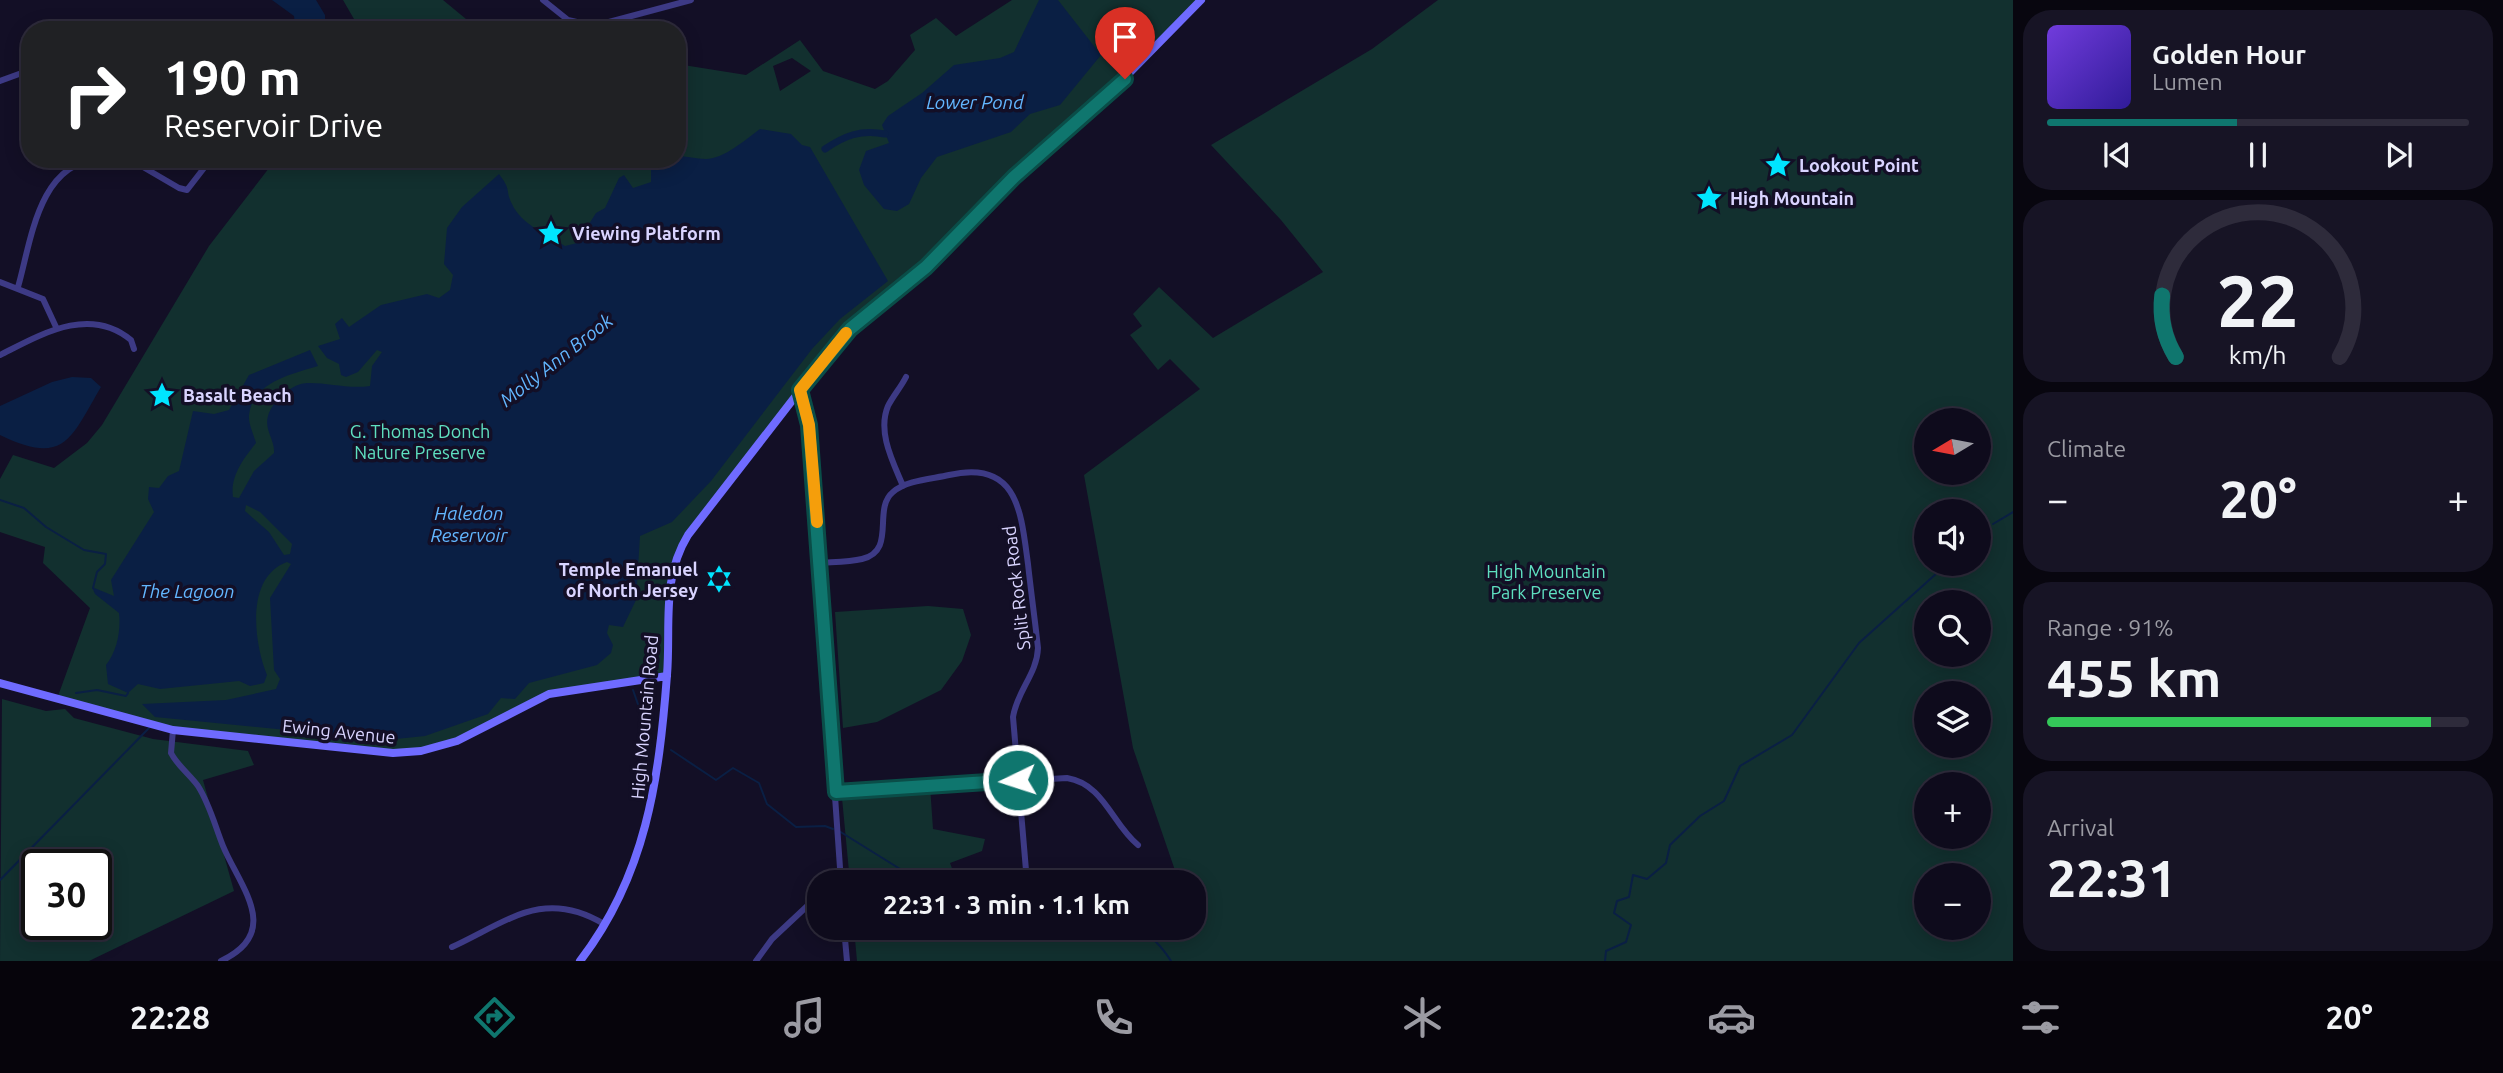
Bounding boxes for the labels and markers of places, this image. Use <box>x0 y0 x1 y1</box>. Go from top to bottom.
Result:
pin <box>1095 7 1155 79</box>
place icon: Lookout Point <box>1763 150 1793 180</box>
place label: Lookout Point <box>1799 155 1919 175</box>
place icon: High Mountain <box>1694 183 1724 213</box>
place label: High Mountain <box>1730 188 1854 208</box>
place icon: Viewing Platform <box>536 218 566 248</box>
place label: Viewing Platform <box>572 223 721 243</box>
place icon: Basalt Beach <box>147 380 177 410</box>
place label: Basalt Beach <box>183 385 292 405</box>
place label: Temple Emanuel of North Jersey <box>559 559 699 600</box>
synagogue icon: Temple Emanuel of North Jersey <box>704 564 734 594</box>

